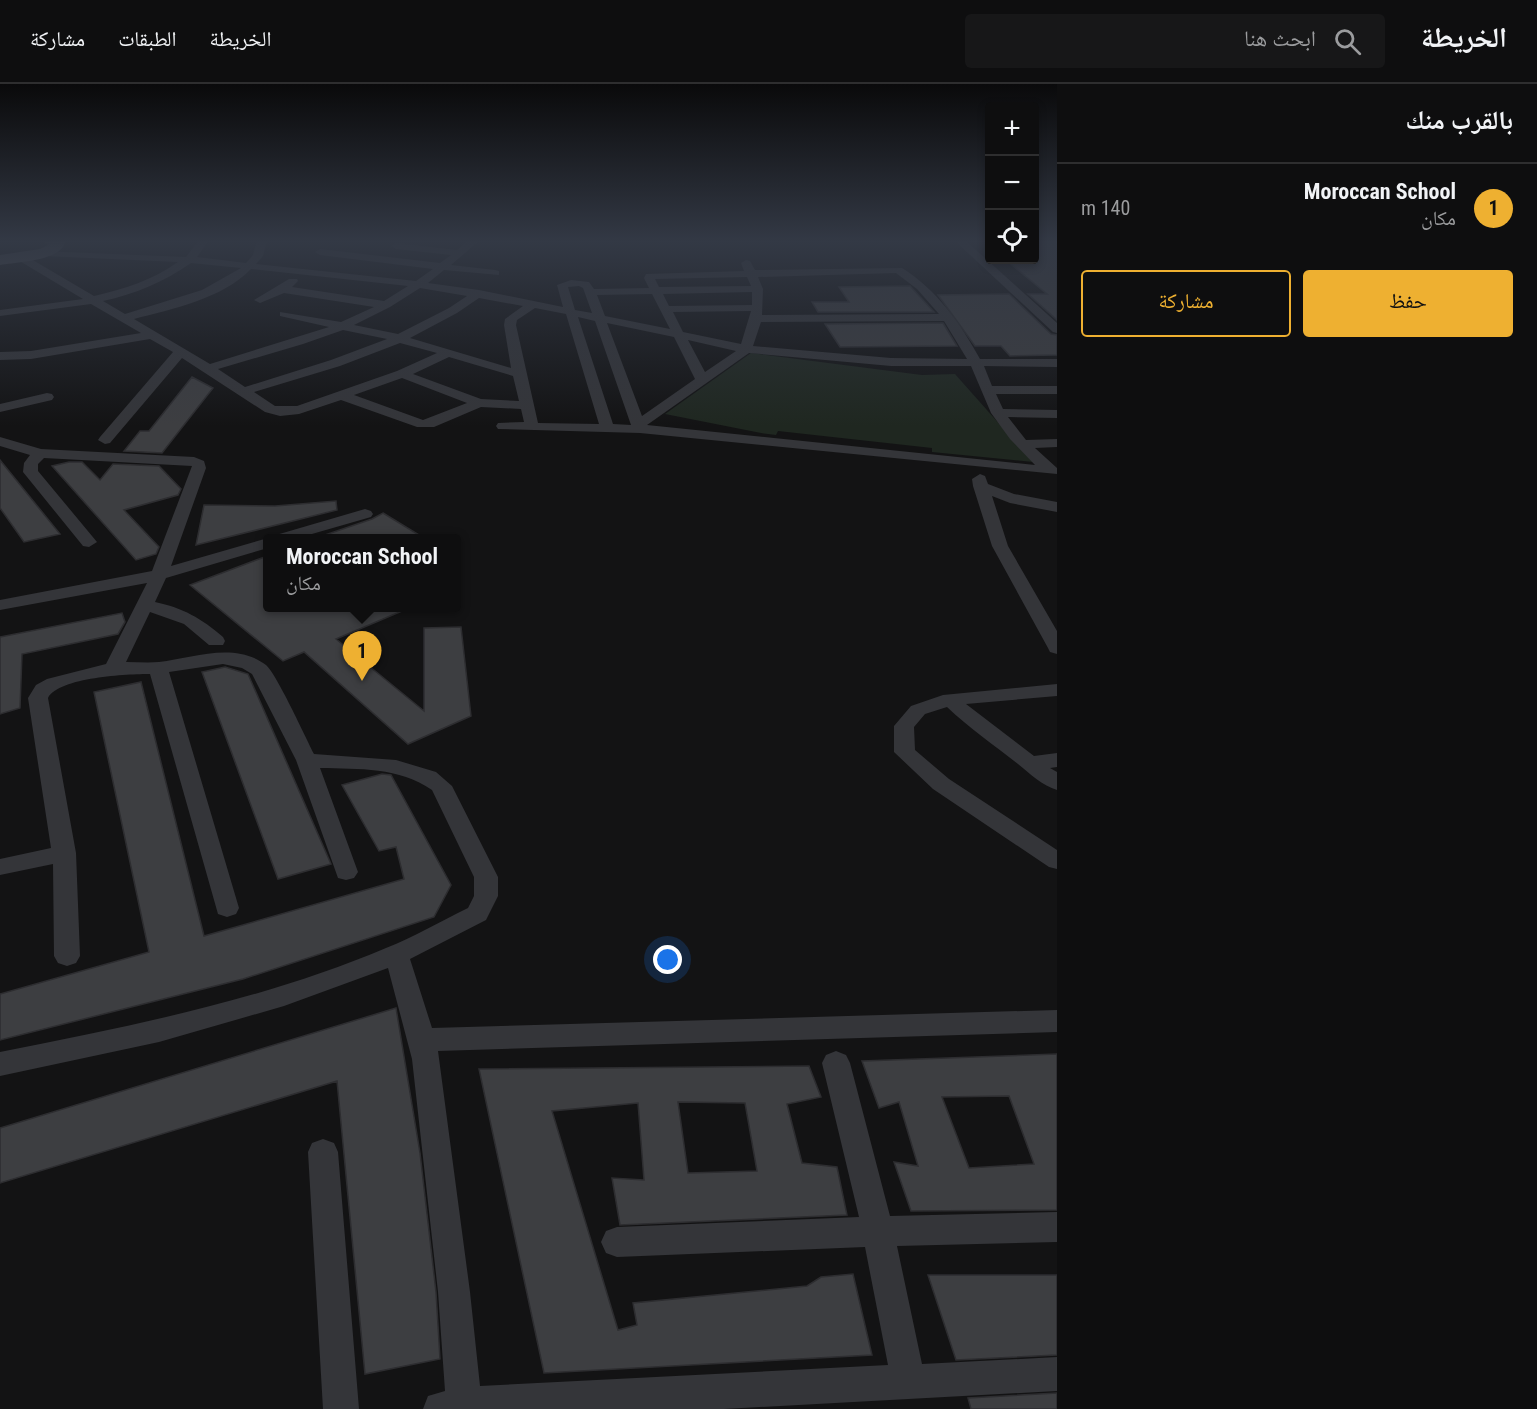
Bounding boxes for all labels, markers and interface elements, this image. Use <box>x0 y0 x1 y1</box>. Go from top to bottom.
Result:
search box <box>965 14 1385 68</box>
text: الخريطة <box>1421 21 1507 54</box>
icon: search <box>1331 25 1364 58</box>
text: ابحث هنا <box>1244 26 1316 51</box>
text: مشاركة <box>30 27 85 51</box>
text: الطبقات <box>118 27 177 51</box>
text: الخريطة <box>210 27 271 51</box>
map controls <box>985 102 1039 264</box>
button: + <box>985 102 1039 156</box>
text: بالقرب منك <box>1406 105 1513 135</box>
button: − <box>985 156 1039 210</box>
text: Moroccan School <box>1304 179 1456 204</box>
text: 140 m <box>1081 196 1130 220</box>
text: 1 <box>1488 196 1499 220</box>
text: مكان <box>1421 206 1456 230</box>
button: locate <box>985 210 1039 264</box>
button: مشاركة <box>1081 270 1291 337</box>
button: حفظ <box>1303 270 1513 337</box>
popup <box>263 534 461 612</box>
text: Moroccan School <box>286 544 438 569</box>
text: مكان <box>286 571 321 595</box>
pin: 1 <box>342 632 382 681</box>
your location <box>653 945 682 974</box>

